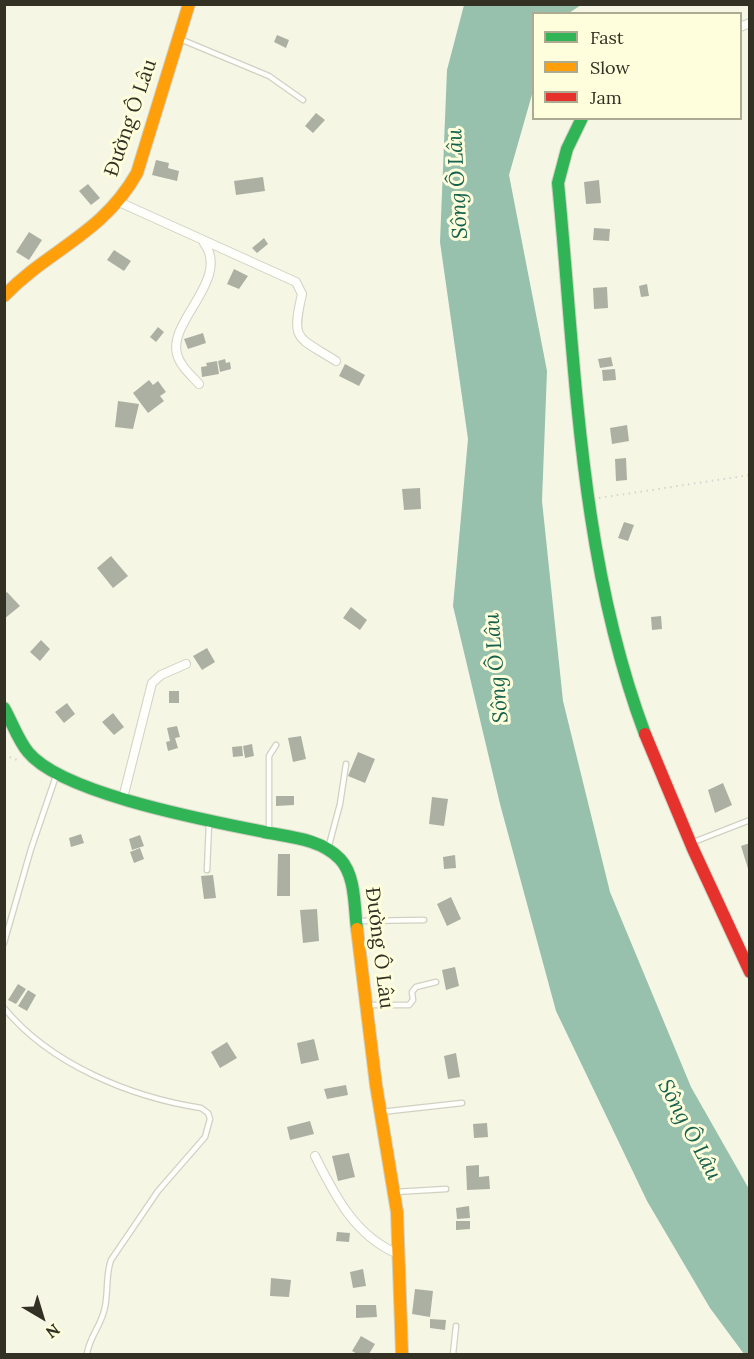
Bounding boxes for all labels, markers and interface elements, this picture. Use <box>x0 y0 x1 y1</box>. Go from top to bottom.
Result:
legend <box>532 12 742 120</box>
text: Fast <box>590 26 624 49</box>
street label: Đường Ô Lâu <box>100 56 162 180</box>
text: Slow <box>590 56 630 79</box>
text: Jam <box>590 86 622 109</box>
water label: Sông Ô Lâu <box>443 128 473 240</box>
water label: Sông Ô Lâu <box>480 612 514 724</box>
street label: Đường Ô Lâu <box>360 886 398 1010</box>
water label: Sông Ô Lâu <box>652 1075 726 1185</box>
north arrow <box>12 1287 72 1347</box>
text: N <box>42 1319 64 1343</box>

